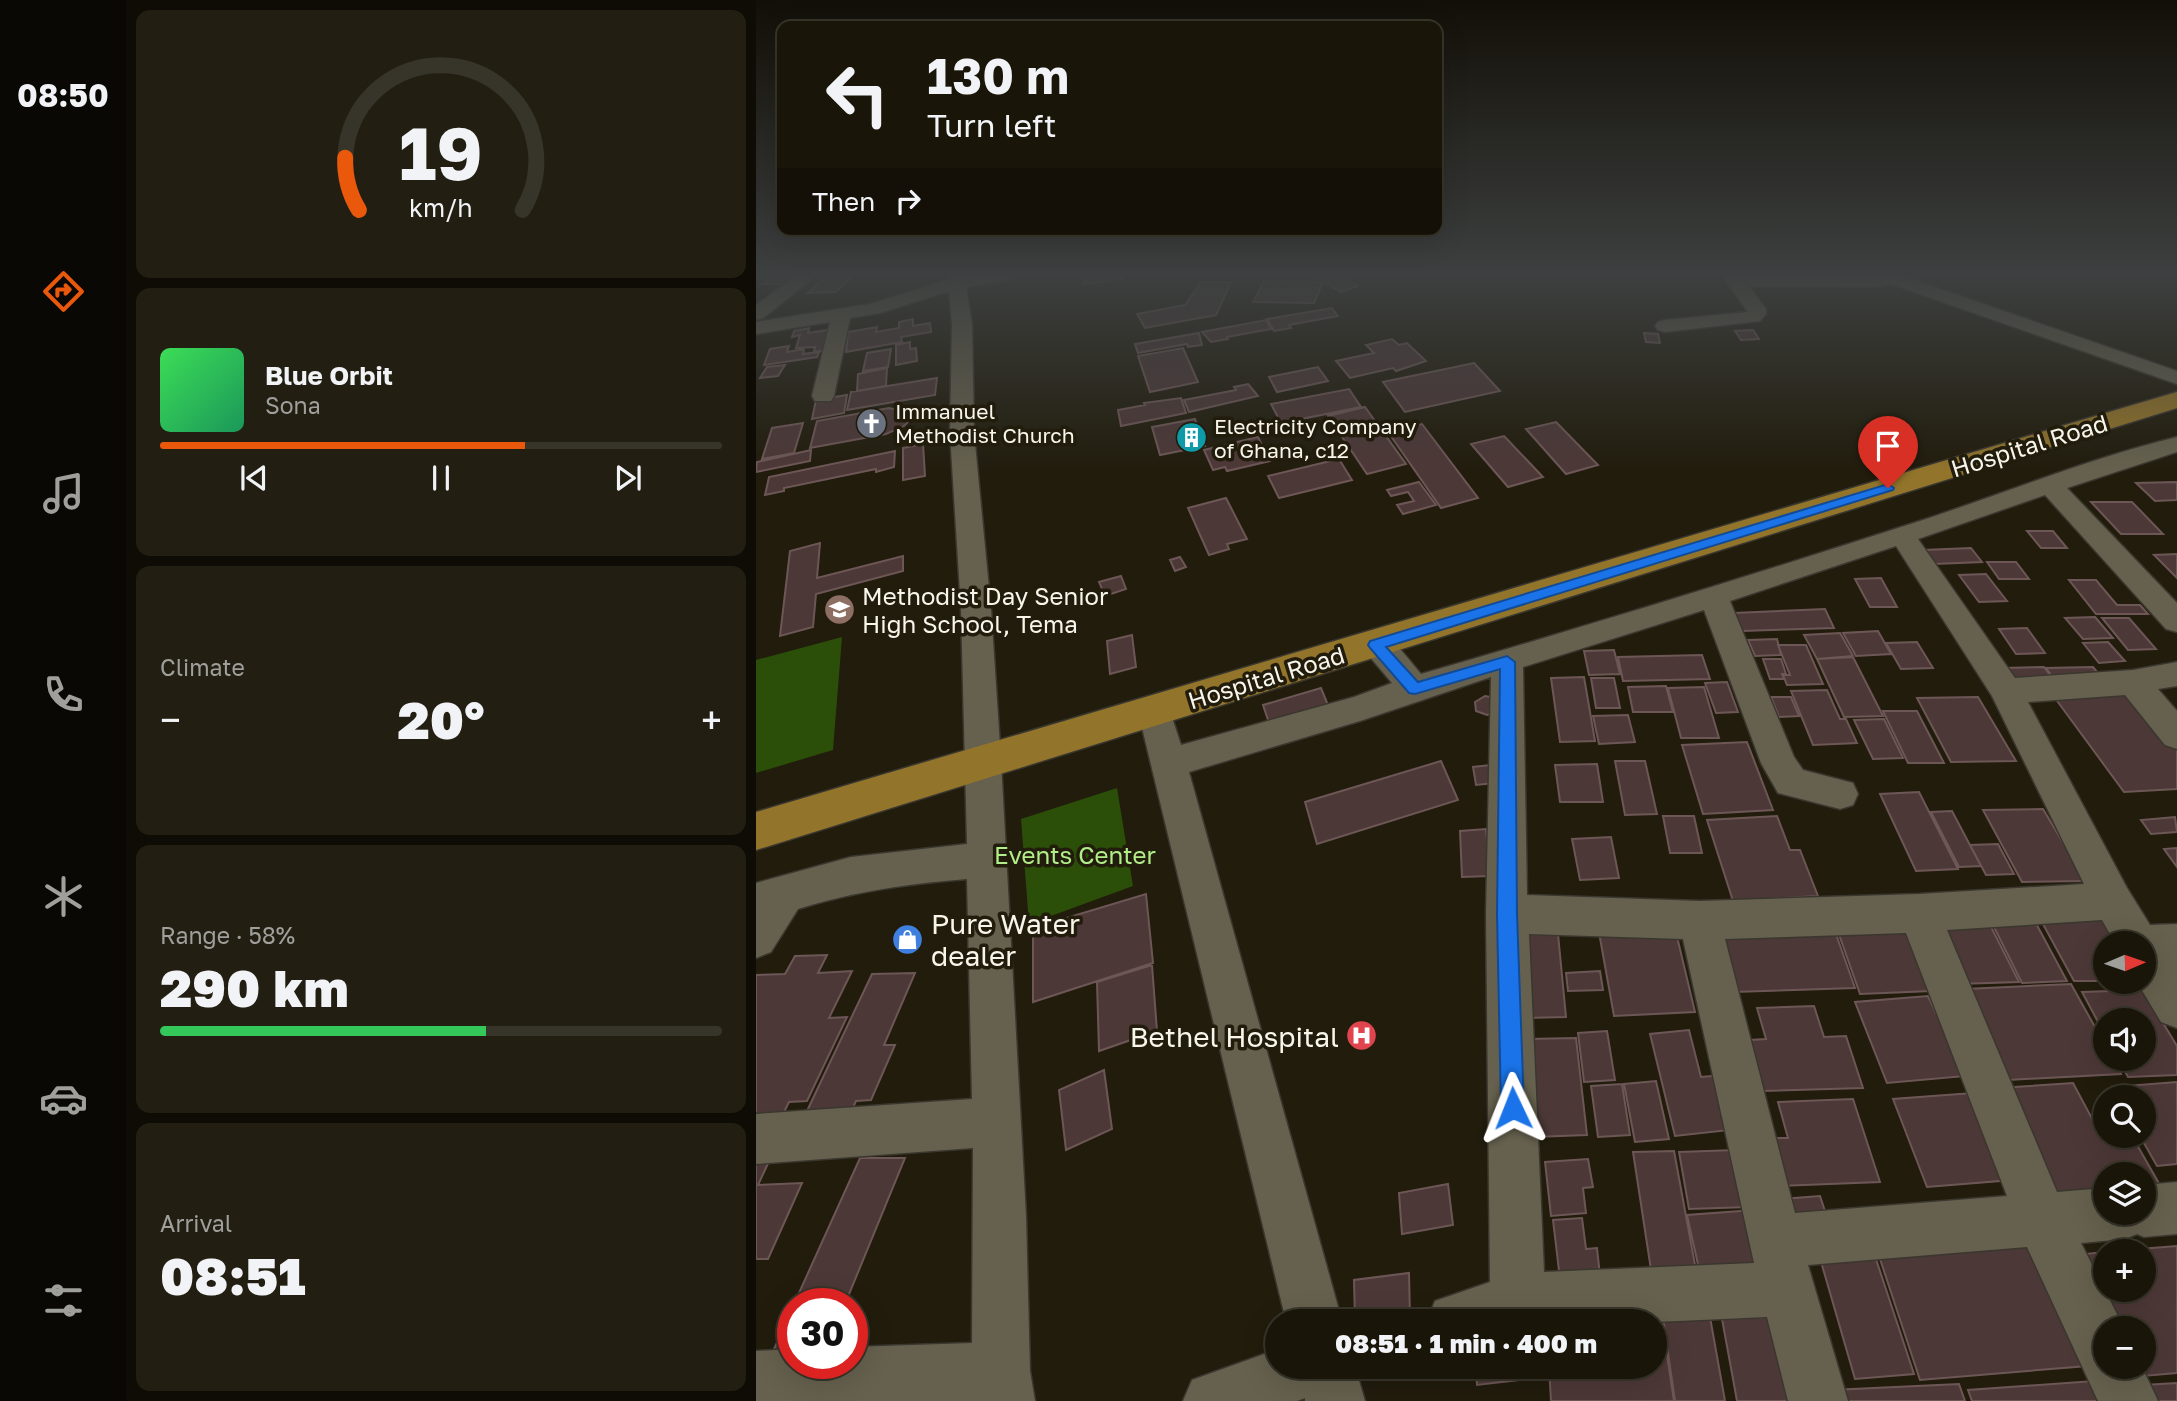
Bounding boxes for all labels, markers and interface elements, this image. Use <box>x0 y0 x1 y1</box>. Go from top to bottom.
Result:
text: 130 m <box>927 46 1069 105</box>
icon: left <box>812 49 903 140</box>
text: 08:50 <box>17 76 109 114</box>
text: Turn left <box>927 106 1056 144</box>
text: 19 <box>399 109 483 196</box>
icon: right <box>889 182 927 220</box>
text: Then <box>812 186 875 217</box>
text: km/h <box>409 192 473 223</box>
icon: directions <box>39 267 88 316</box>
text: Blue Orbit <box>265 360 393 391</box>
text: Sona <box>265 391 321 419</box>
place label: Immanuel Methodist Church <box>895 398 1075 448</box>
church icon: Immanuel Methodist Church <box>855 406 889 440</box>
street label: Hospital Road <box>1947 407 2111 483</box>
place label: Electricity Company of Ghana, c12 <box>1214 413 1417 463</box>
pin <box>1858 416 1918 488</box>
building icon: Electricity Company of Ghana, c12 <box>1174 421 1208 455</box>
icon: arrive <box>1869 427 1907 465</box>
icon: previous <box>235 459 273 497</box>
icon: pause <box>422 459 460 497</box>
icon: next <box>609 459 647 497</box>
icon: music <box>39 469 88 518</box>
place label: Methodist Day Senior High School, Tema <box>862 581 1108 638</box>
school or university icon: Methodist Day Senior High School, Tema <box>822 592 856 626</box>
street label: Hospital Road <box>1184 639 1348 715</box>
text: Climate <box>160 653 245 681</box>
icon: phone <box>39 670 88 719</box>
text: 20° <box>398 688 484 750</box>
text: − <box>160 697 181 742</box>
text: + <box>701 697 722 742</box>
park label: Events Center <box>994 840 1156 869</box>
icon: climate <box>39 872 88 921</box>
place label: Pure Water dealer <box>931 907 1080 972</box>
text: Range · 58% <box>160 921 295 949</box>
shop icon: Pure Water dealer <box>891 922 925 956</box>
north arrow <box>2093 931 2156 994</box>
map controls <box>2093 931 2156 1379</box>
text: 290 km <box>160 956 349 1018</box>
button: sound <box>2093 1008 2156 1071</box>
hospital icon: Bethel Hospital <box>1345 1019 1379 1053</box>
place label: Bethel Hospital <box>1130 1020 1339 1053</box>
position arrow <box>1476 1071 1550 1145</box>
icon: car <box>39 1074 88 1123</box>
button: search <box>2093 1085 2156 1148</box>
button: layers <box>2093 1162 2156 1225</box>
text: Arrival <box>160 1209 232 1237</box>
button: + <box>2093 1239 2156 1302</box>
text: 08:51 <box>160 1244 306 1306</box>
icon: filters <box>39 1276 88 1325</box>
speed limit sign: 30 <box>777 1288 868 1379</box>
button: − <box>2093 1316 2156 1379</box>
text: 08:51 · 1 min · 400 m <box>1335 1328 1597 1359</box>

